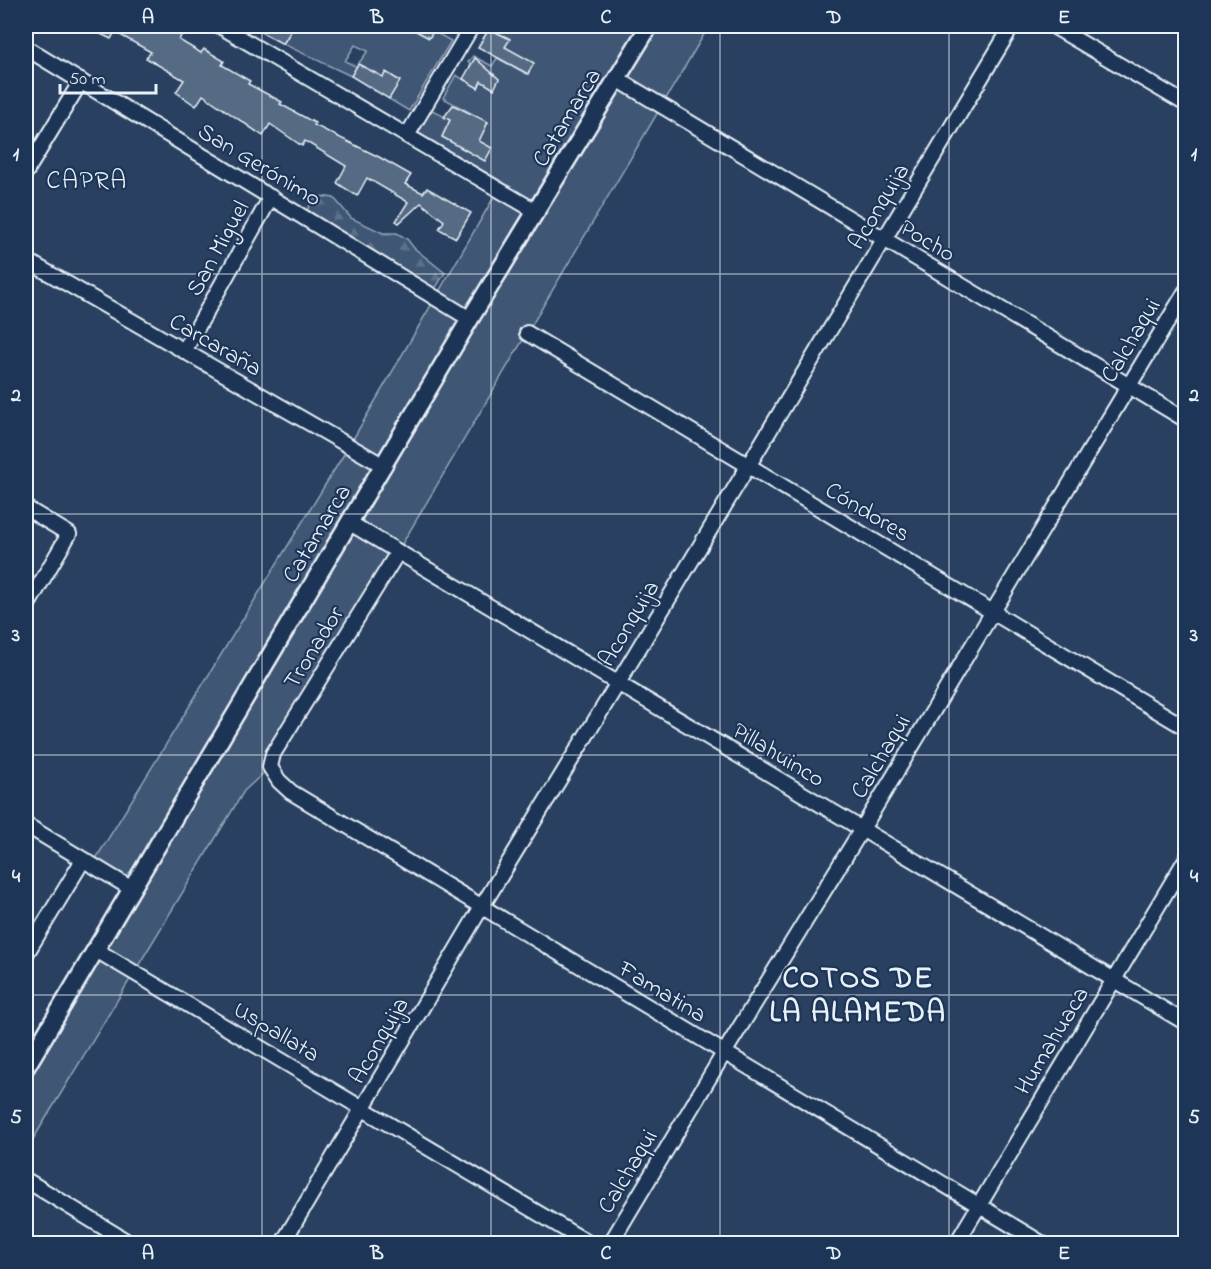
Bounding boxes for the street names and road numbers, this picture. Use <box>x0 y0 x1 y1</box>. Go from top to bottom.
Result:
street label: Catamarca <box>525 62 611 174</box>
street label: San Gerónimo <box>190 115 327 217</box>
street label: Aconquija <box>841 157 920 257</box>
street label: San Miguel <box>179 195 260 303</box>
street label: Pocho <box>892 212 961 272</box>
street label: Calchaqui <box>1093 292 1171 390</box>
street label: Carcaraña <box>162 305 268 387</box>
street label: Cóndores <box>817 474 916 552</box>
street label: Catamarca <box>275 478 361 590</box>
street label: Aconquija <box>591 574 670 674</box>
street label: Tronador <box>276 600 355 697</box>
street label: Calchaqui <box>843 708 921 806</box>
street label: Pillahuinco <box>725 715 831 797</box>
street label: Famatina <box>610 953 712 1033</box>
street label: Humahuaca <box>1007 980 1099 1102</box>
street label: Aconquija <box>341 991 419 1091</box>
street label: Uspallata <box>226 994 326 1073</box>
street label: Calchaqui <box>590 1123 668 1221</box>

